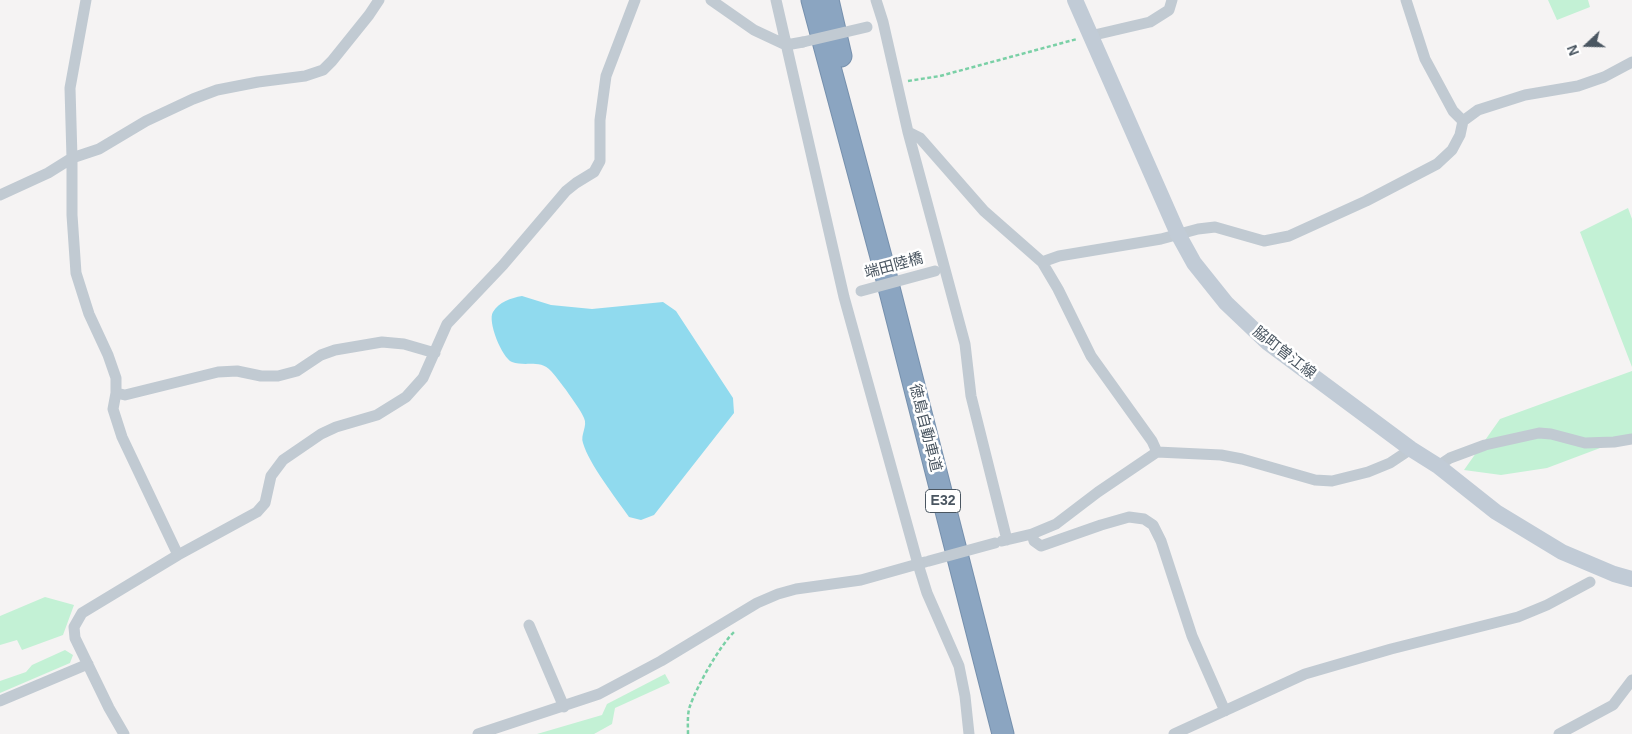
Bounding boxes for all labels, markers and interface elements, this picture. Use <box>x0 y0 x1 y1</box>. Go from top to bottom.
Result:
north arrow <box>1562 20 1612 70</box>
text: N <box>1564 43 1582 58</box>
street label: 端田陸橋 <box>863 250 925 282</box>
street label: 脇町曽江線 <box>1249 323 1319 383</box>
street label: 徳島自動車道 <box>905 382 945 474</box>
road number: E32 <box>926 490 960 512</box>

